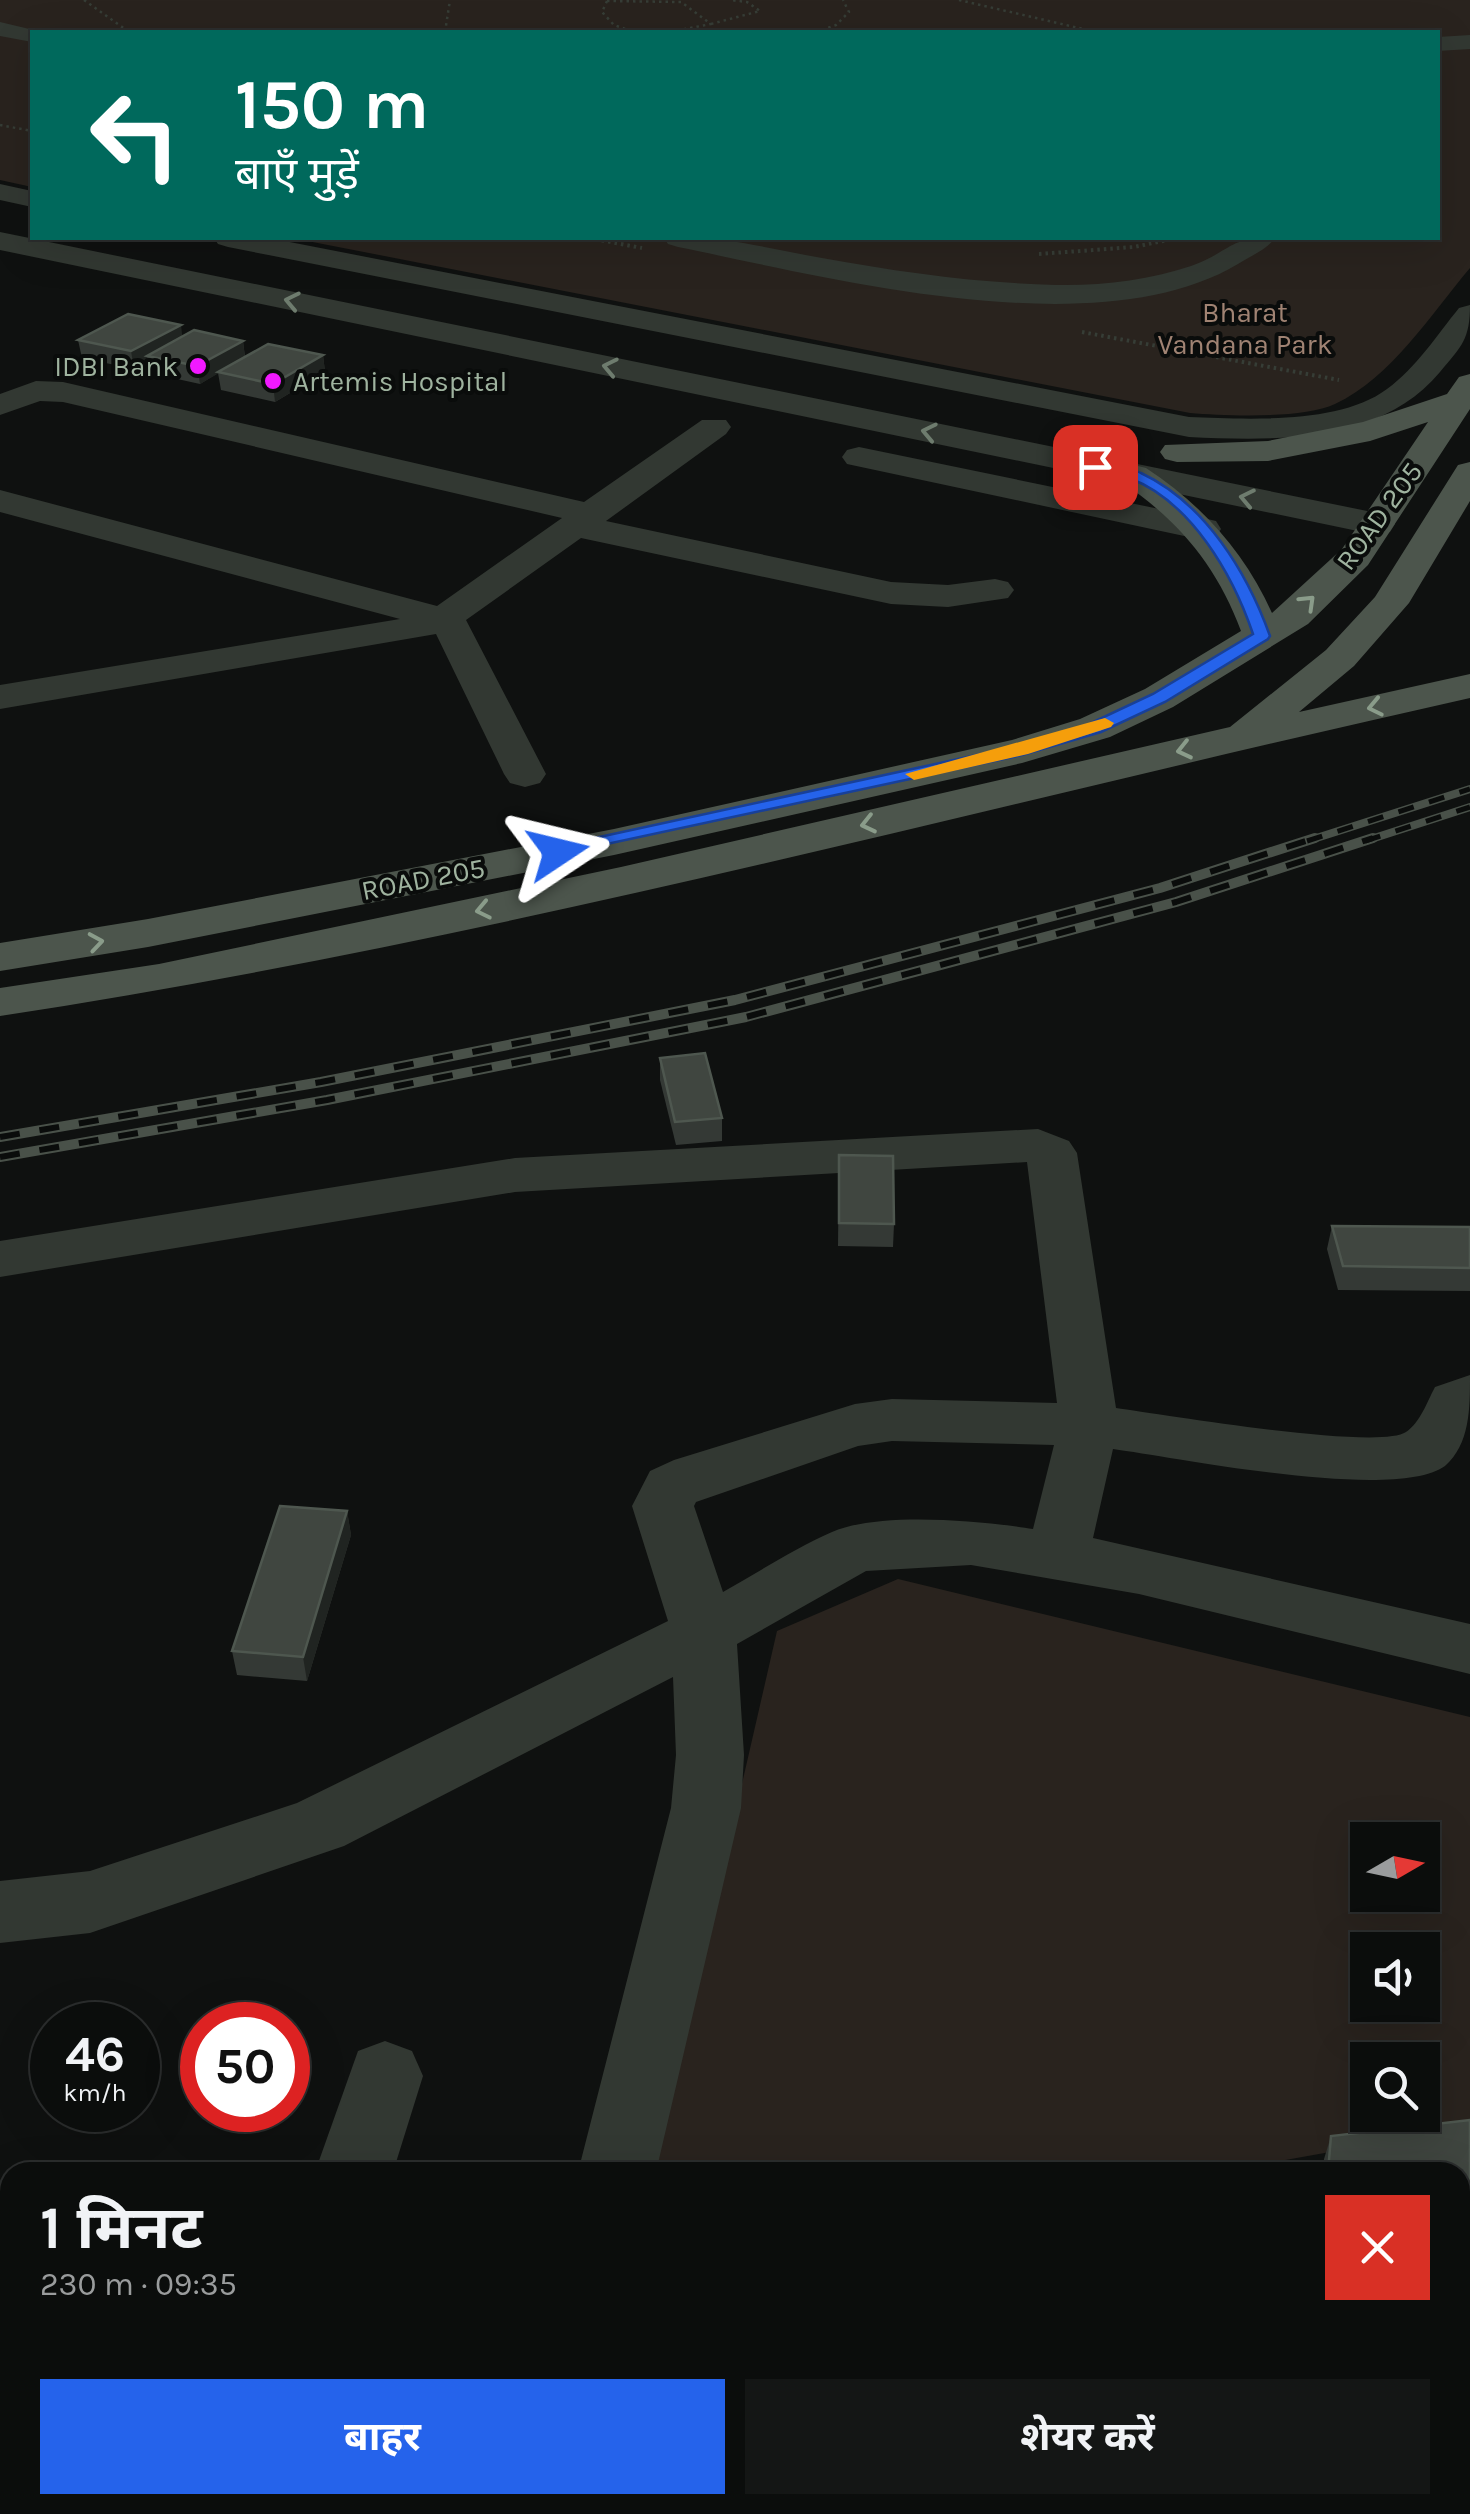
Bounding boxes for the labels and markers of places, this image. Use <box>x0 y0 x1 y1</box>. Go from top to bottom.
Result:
place label: IDBI Bank <box>54 350 178 383</box>
marker: IDBI Bank <box>187 355 209 377</box>
place label: Artemis Hospital <box>293 365 507 398</box>
marker: Artemis Hospital <box>262 370 284 392</box>
pin <box>1053 425 1138 510</box>

